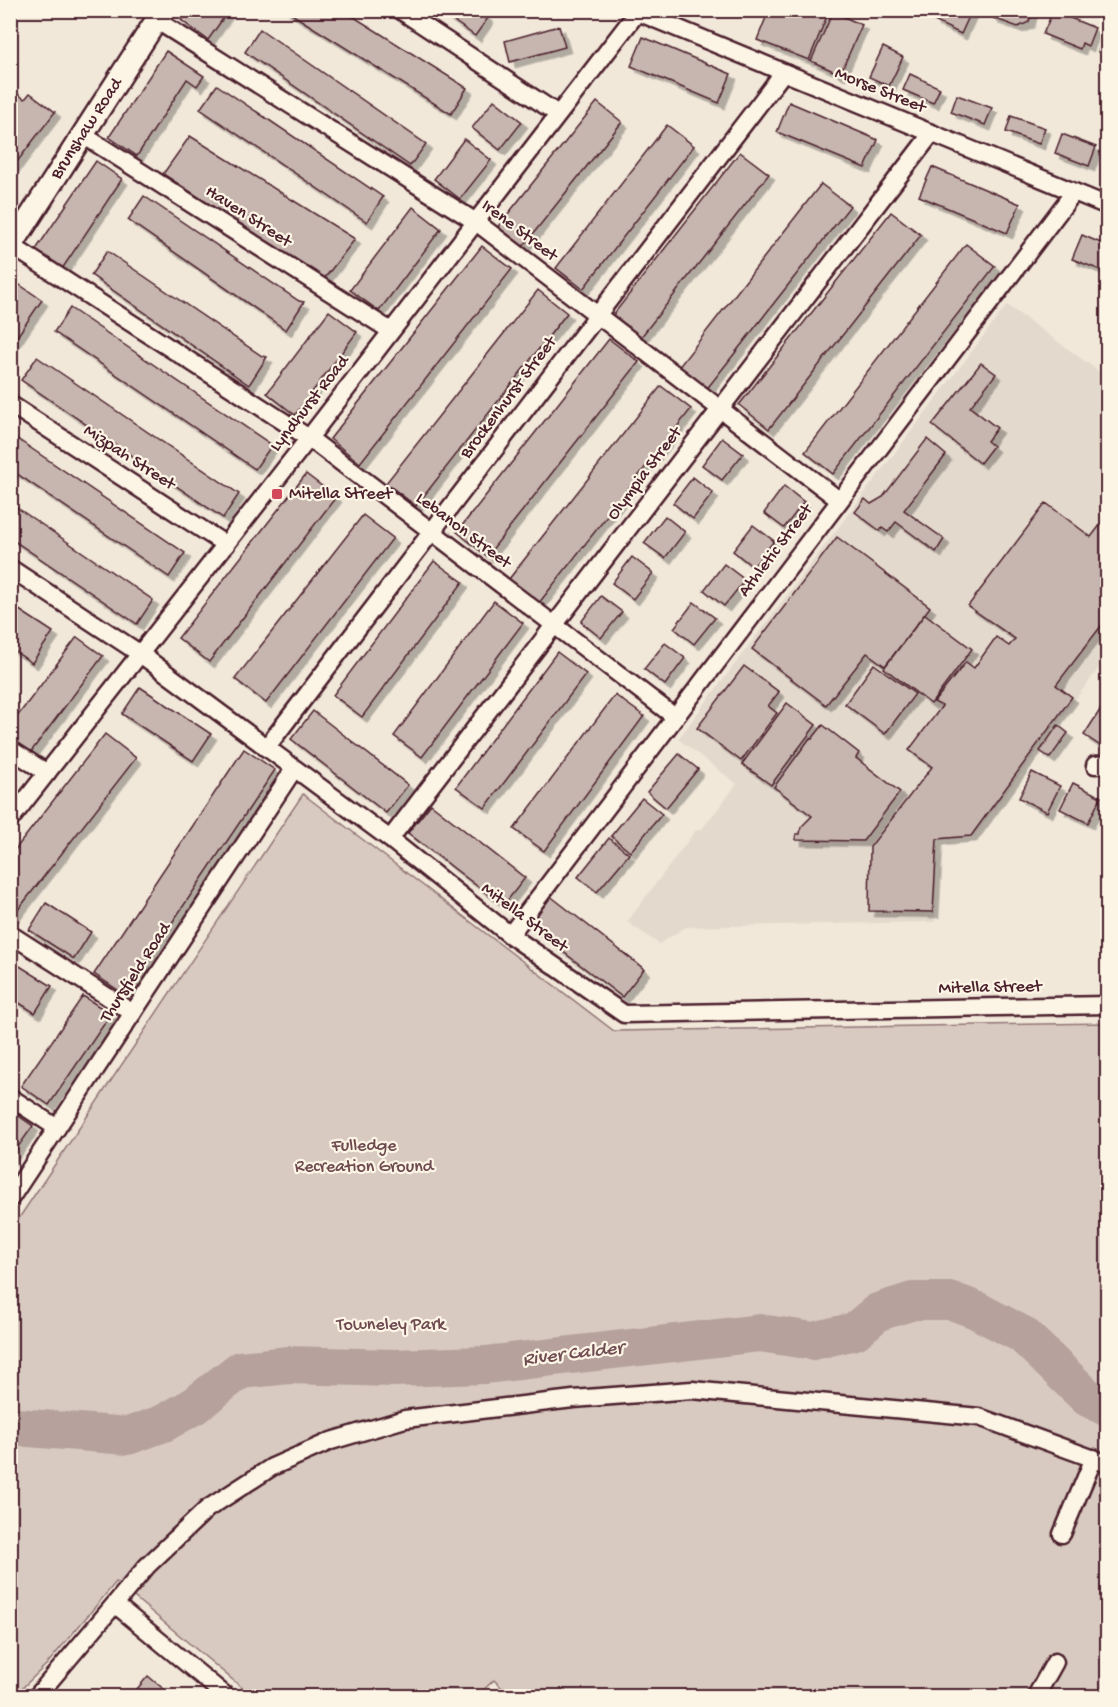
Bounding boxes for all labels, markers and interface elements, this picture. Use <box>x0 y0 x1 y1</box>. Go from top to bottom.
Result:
street label: Morse Street <box>831 63 930 119</box>
street label: Brunshaw Road <box>46 73 128 184</box>
street label: Haven Street <box>201 181 296 253</box>
street label: Irene Street <box>477 196 563 267</box>
street label: Brockenhurst Street <box>456 331 563 464</box>
street label: Lyndhurst Road <box>266 350 355 456</box>
street label: Mizpah Street <box>79 421 180 496</box>
street label: Olympia Street <box>603 422 688 525</box>
place label: Mitella Street <box>289 484 394 505</box>
marker: Mitella Street <box>270 487 284 501</box>
street label: Lebanon Street <box>411 488 516 575</box>
street label: Athletic Street <box>734 499 819 601</box>
street label: Mitella Street <box>476 879 573 958</box>
street label: Thursfield Road <box>95 918 177 1028</box>
street label: Mitella Street <box>938 977 1043 999</box>
park label: Fulledge Recreation Ground <box>295 1136 435 1178</box>
park label: Towneley Park <box>336 1315 447 1336</box>
water label: River Calder <box>521 1337 629 1373</box>

